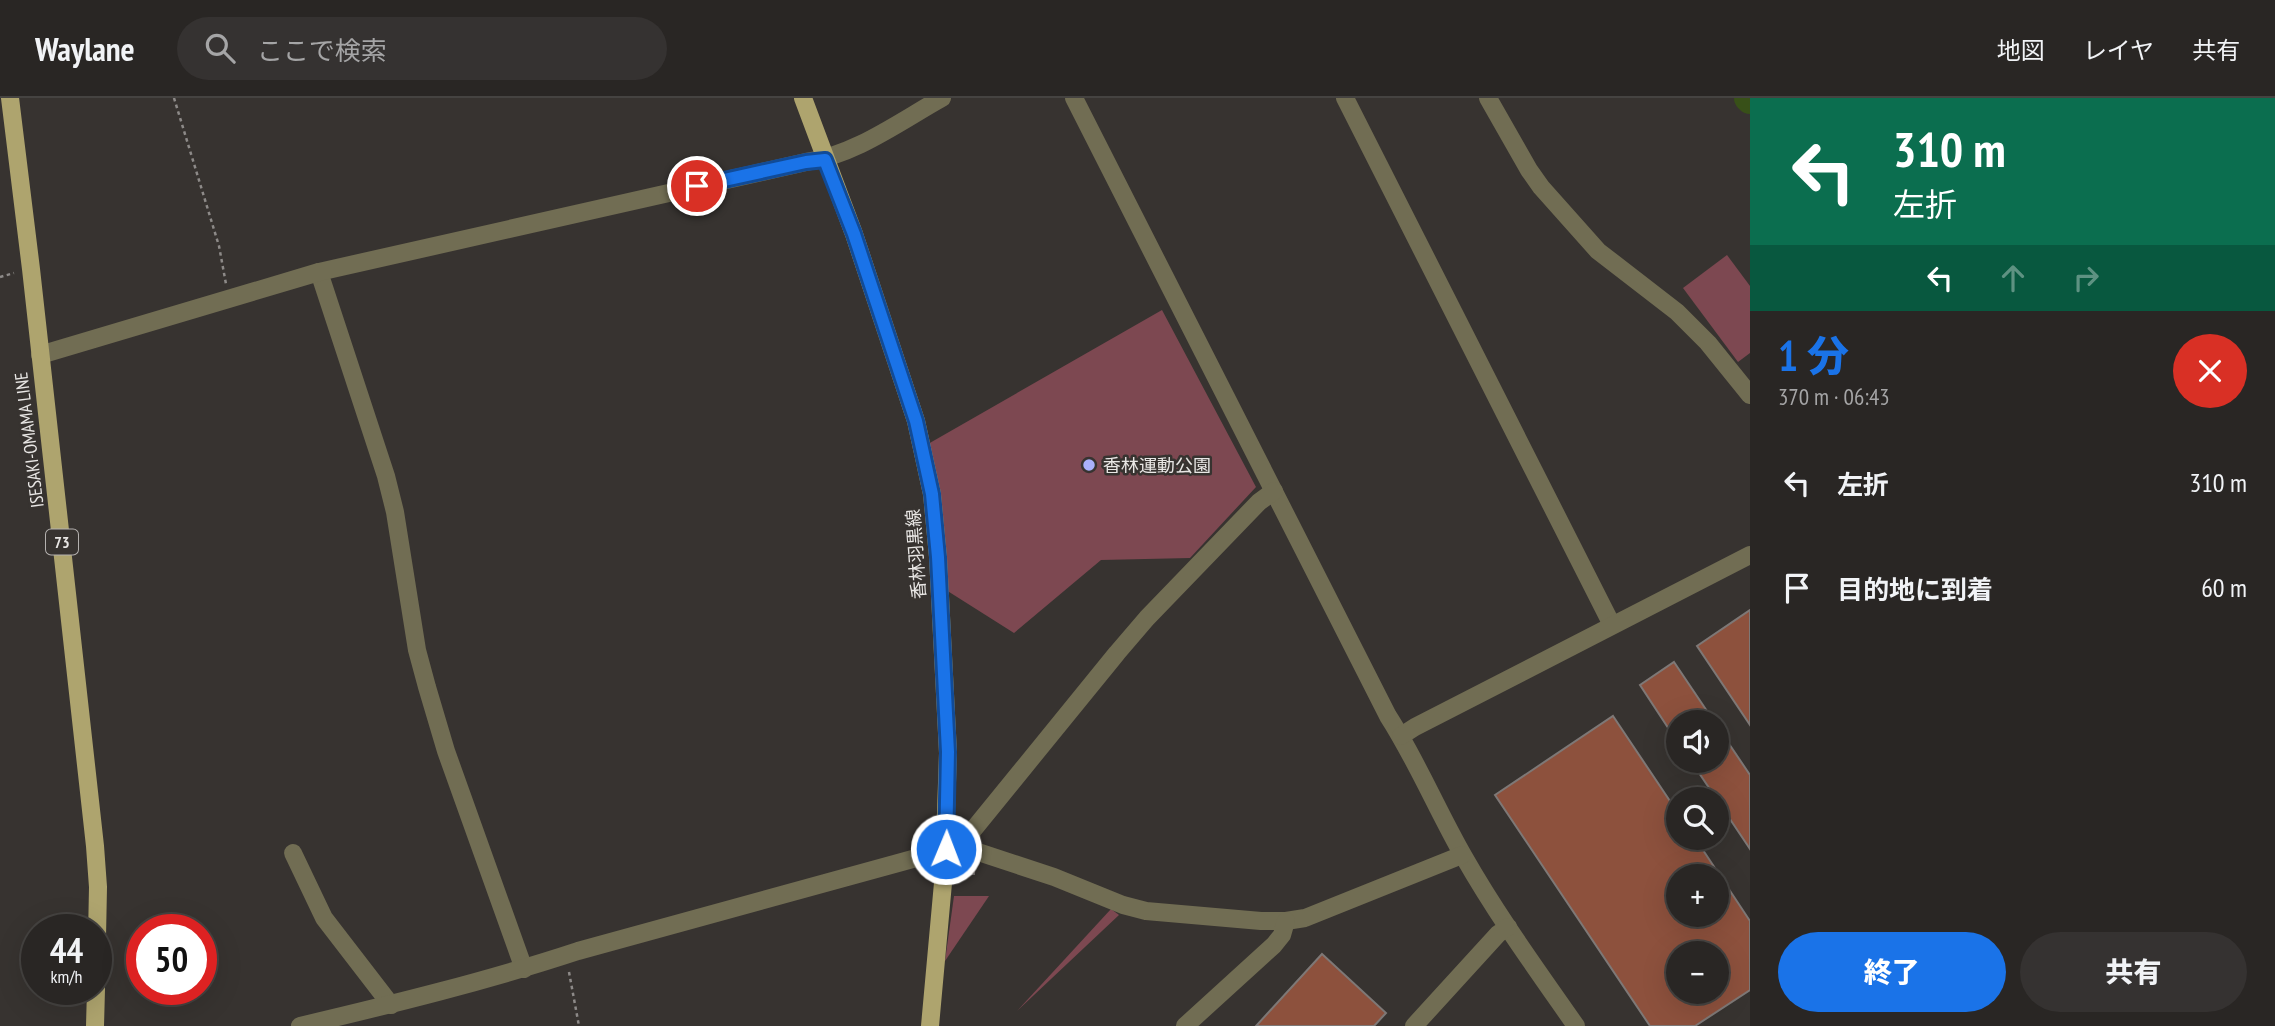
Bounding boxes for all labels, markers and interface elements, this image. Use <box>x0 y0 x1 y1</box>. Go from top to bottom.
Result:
search box <box>177 17 667 80</box>
text: Waylane <box>35 27 135 70</box>
icon: search <box>201 29 239 67</box>
text: ここで検索 <box>257 34 387 67</box>
text: 地図 <box>1997 35 2045 66</box>
text: レイヤ <box>2083 35 2154 66</box>
text: 共有 <box>2192 35 2240 66</box>
text: 310 m <box>1893 117 2006 181</box>
icon: left <box>1778 126 1869 217</box>
pin <box>667 156 727 216</box>
icon: arrive <box>678 167 716 205</box>
text: 左折 <box>1893 183 1957 225</box>
icon: left <box>1921 259 1959 297</box>
icon: ahead <box>1994 259 2032 297</box>
icon: right <box>2067 259 2105 297</box>
text: 1 分 <box>1778 328 1849 383</box>
button: close <box>2173 334 2247 408</box>
street label: ISESAKI-OMAMA LINE <box>9 371 49 509</box>
text: 370 m · 06:43 <box>1778 382 1890 411</box>
place label: 香林運動公園 <box>1103 454 1211 477</box>
marker: 香林運動公園 <box>1081 457 1097 473</box>
icon: left <box>1778 464 1816 502</box>
text: 310 m <box>2189 466 2247 499</box>
text: 左折 <box>1837 468 1889 501</box>
street label: 香林羽黒線 <box>901 508 931 600</box>
road number: 73 <box>46 530 78 555</box>
icon: arrive <box>1778 569 1816 607</box>
text: 60 m <box>2201 571 2247 604</box>
text: 目的地に到着 <box>1837 573 1993 606</box>
map controls <box>1666 710 1729 1004</box>
button: sound <box>1666 710 1729 773</box>
button: search <box>1666 787 1729 850</box>
position arrow <box>909 812 983 886</box>
button: + <box>1666 864 1729 927</box>
speed limit sign: 50 <box>126 914 217 1005</box>
text: 44 <box>50 927 83 973</box>
button: 終了 <box>1778 932 2006 1012</box>
button: 共有 <box>2020 932 2247 1012</box>
button: − <box>1666 941 1729 1004</box>
text: km/h <box>51 965 82 988</box>

